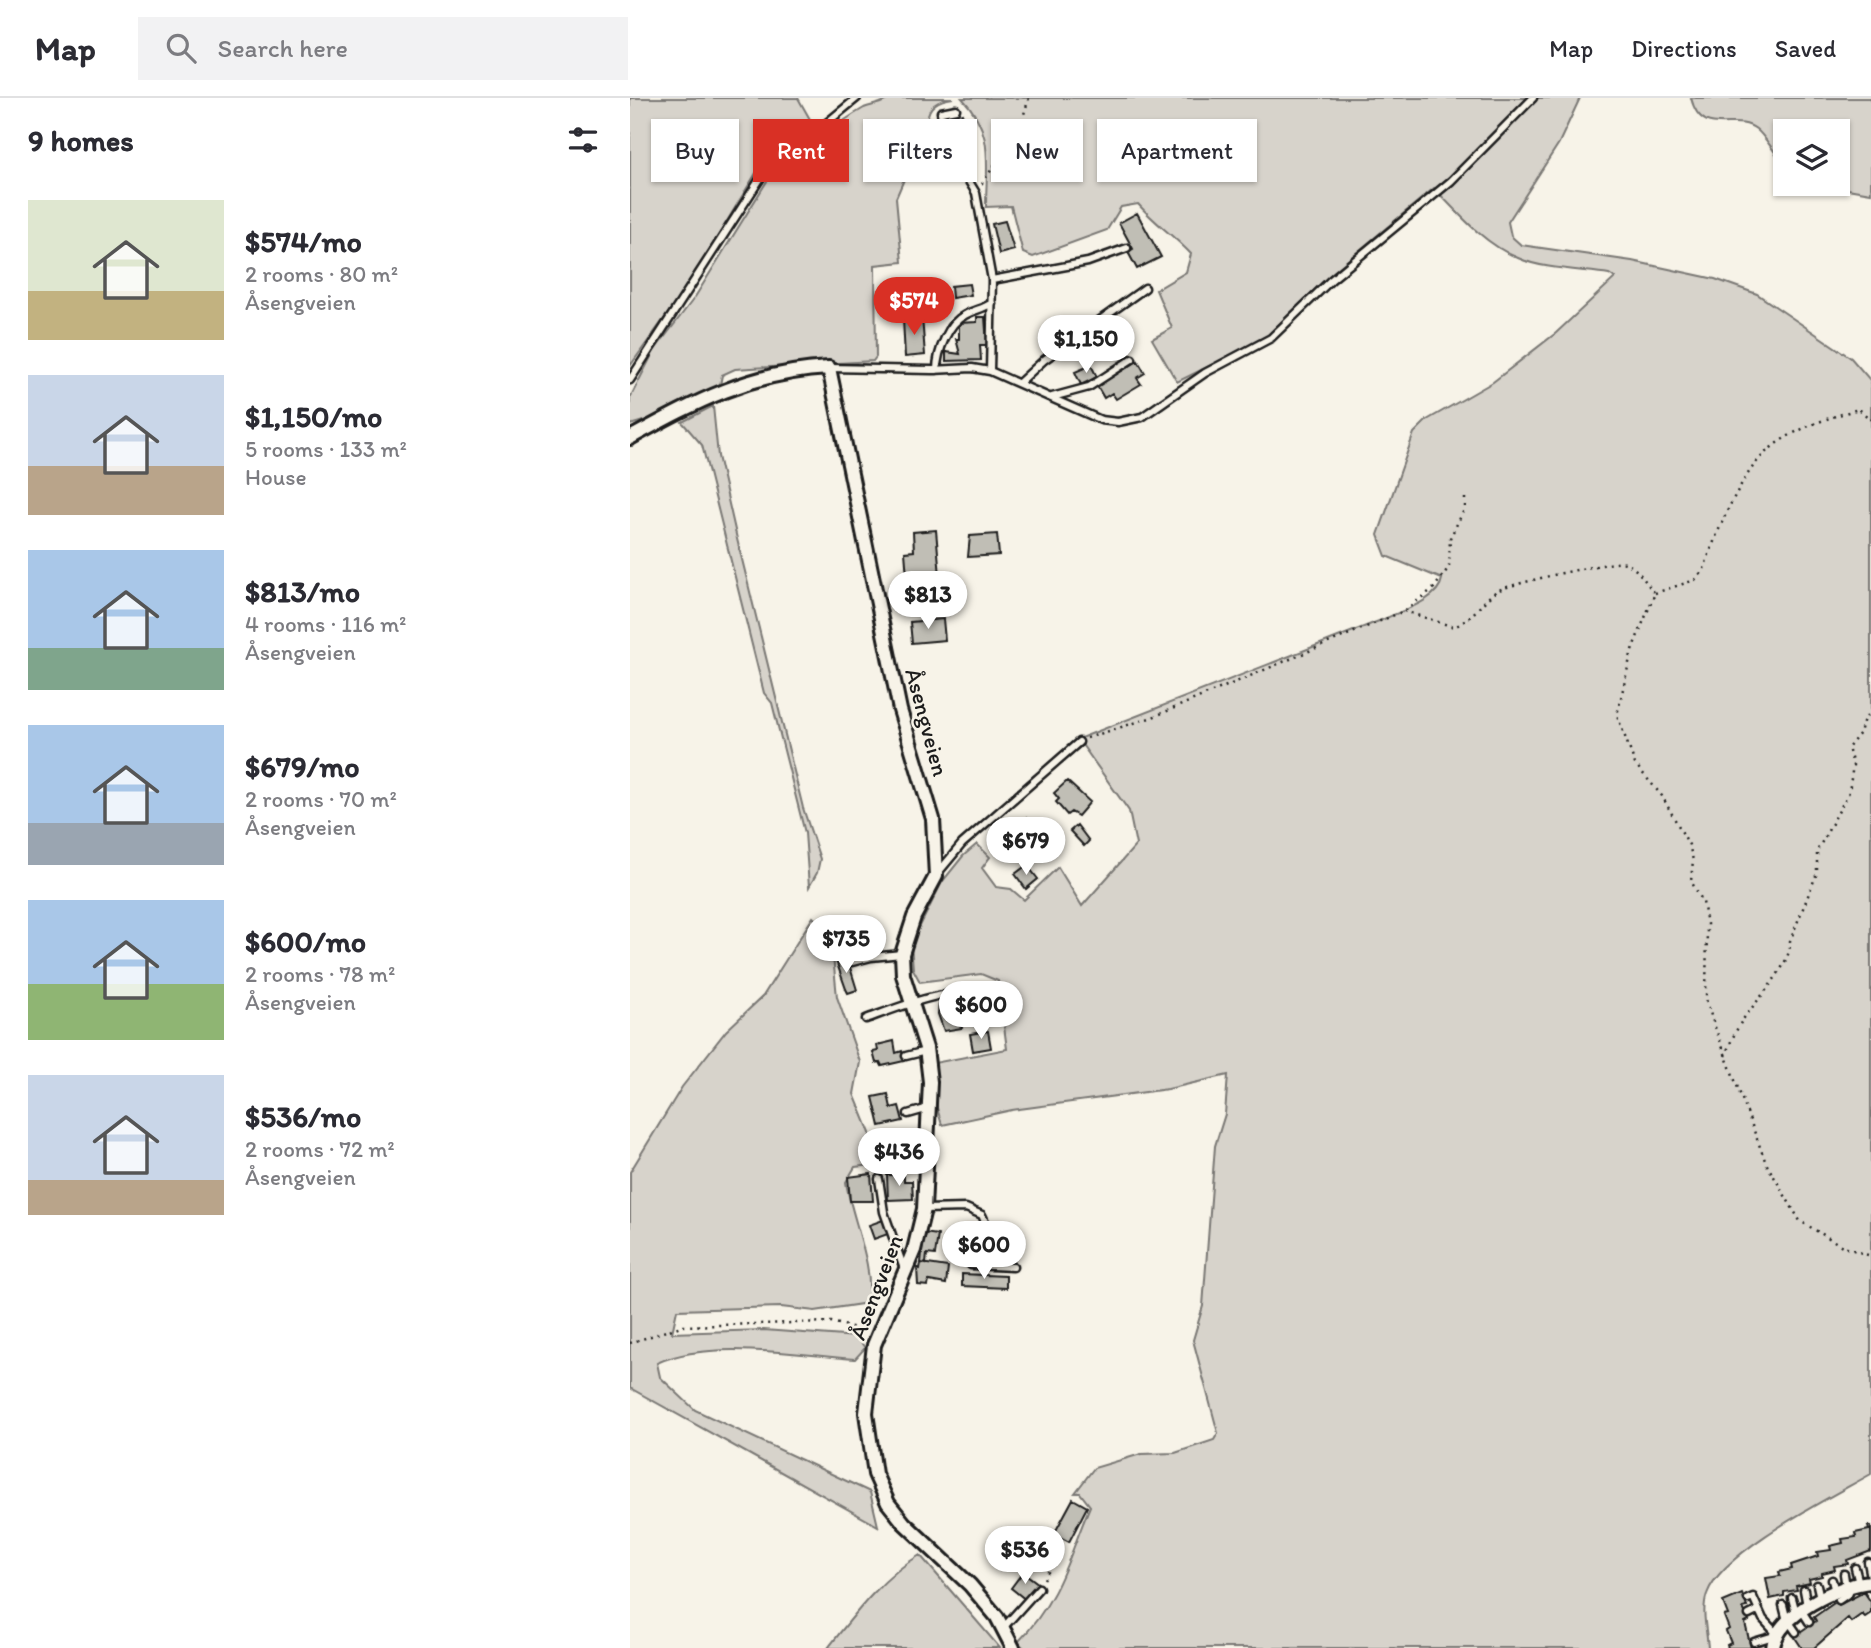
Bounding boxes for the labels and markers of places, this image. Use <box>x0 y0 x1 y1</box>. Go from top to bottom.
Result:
pin: $574 <box>873 278 955 337</box>
pin: $1,150 <box>1029 316 1143 375</box>
pin: $813 <box>887 572 969 631</box>
pin: $679 <box>985 818 1067 877</box>
pin: $735 <box>805 916 887 975</box>
pin: $600 <box>940 982 1022 1041</box>
pin: $436 <box>858 1128 940 1188</box>
pin: $600 <box>943 1222 1025 1281</box>
pin: $536 <box>984 1526 1066 1586</box>

